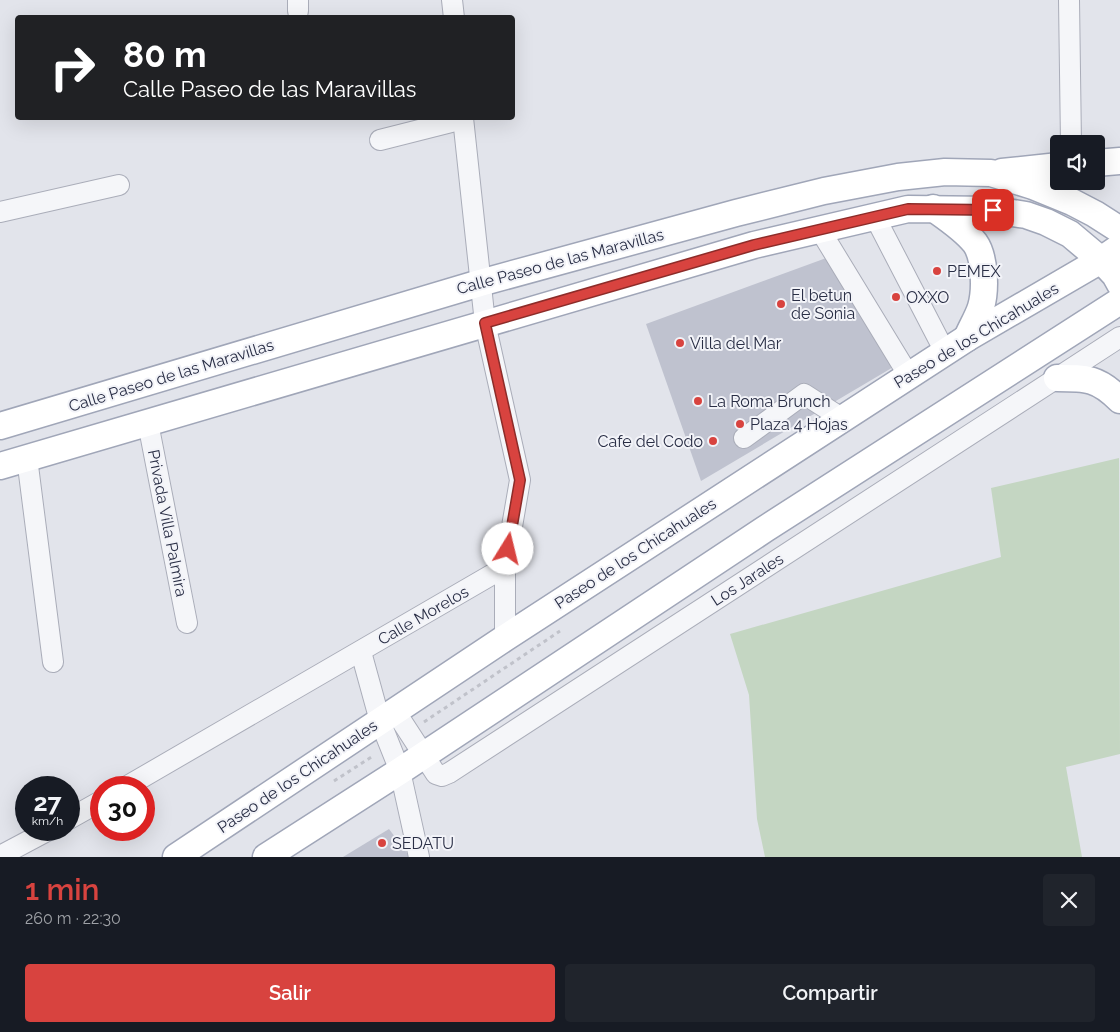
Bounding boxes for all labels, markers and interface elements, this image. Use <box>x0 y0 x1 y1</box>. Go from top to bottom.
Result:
text: 80 m <box>123 34 207 75</box>
icon: right <box>40 35 105 100</box>
text: Calle Paseo de las Maravillas <box>123 76 416 102</box>
map controls <box>1050 135 1105 190</box>
button: sound <box>1050 135 1105 190</box>
pin <box>972 189 1014 231</box>
icon: arrive <box>979 196 1007 224</box>
street label: Calle Paseo de las Maravillas <box>455 225 666 298</box>
place label: PEMEX <box>947 262 1001 281</box>
marker: PEMEX <box>931 265 943 277</box>
street label: Paseo de los Chicahuales <box>890 279 1062 392</box>
place label: El betun de Sonia <box>791 286 855 323</box>
place label: OXXO <box>906 288 949 307</box>
marker: OXXO <box>890 291 902 303</box>
marker: El betun de Sonia <box>775 298 787 310</box>
place label: Villa del Mar <box>690 334 782 353</box>
street label: Calle Paseo de las Maravillas <box>66 335 276 416</box>
marker: Villa del Mar <box>674 337 686 349</box>
place label: La Roma Brunch <box>708 392 831 411</box>
marker: La Roma Brunch <box>692 395 704 407</box>
place label: Plaza 4 Hojas <box>750 415 848 434</box>
marker: Plaza 4 Hojas <box>734 418 746 430</box>
place label: Cafe del Codo <box>598 432 703 451</box>
marker: Cafe del Codo <box>707 435 719 447</box>
street label: Privada Villa Palmira <box>144 448 191 598</box>
street label: Paseo de los Chicahuales <box>551 494 720 613</box>
position arrow <box>481 522 533 574</box>
street label: Los Jarales <box>708 549 787 610</box>
street label: Calle Morelos <box>374 582 472 649</box>
street label: Paseo de los Chicahuales <box>214 716 381 837</box>
speed limit sign: 30 <box>90 776 155 841</box>
text: 27 <box>33 787 62 817</box>
text: km/h <box>32 814 63 828</box>
place label: SEDATU <box>392 834 454 853</box>
marker: SEDATU <box>376 837 388 849</box>
text: 1 min <box>25 872 100 907</box>
button: close <box>1043 874 1095 926</box>
text: 260 m · 22:30 <box>25 909 121 928</box>
button: Salir <box>25 964 555 1022</box>
button: Compartir <box>565 964 1095 1022</box>

